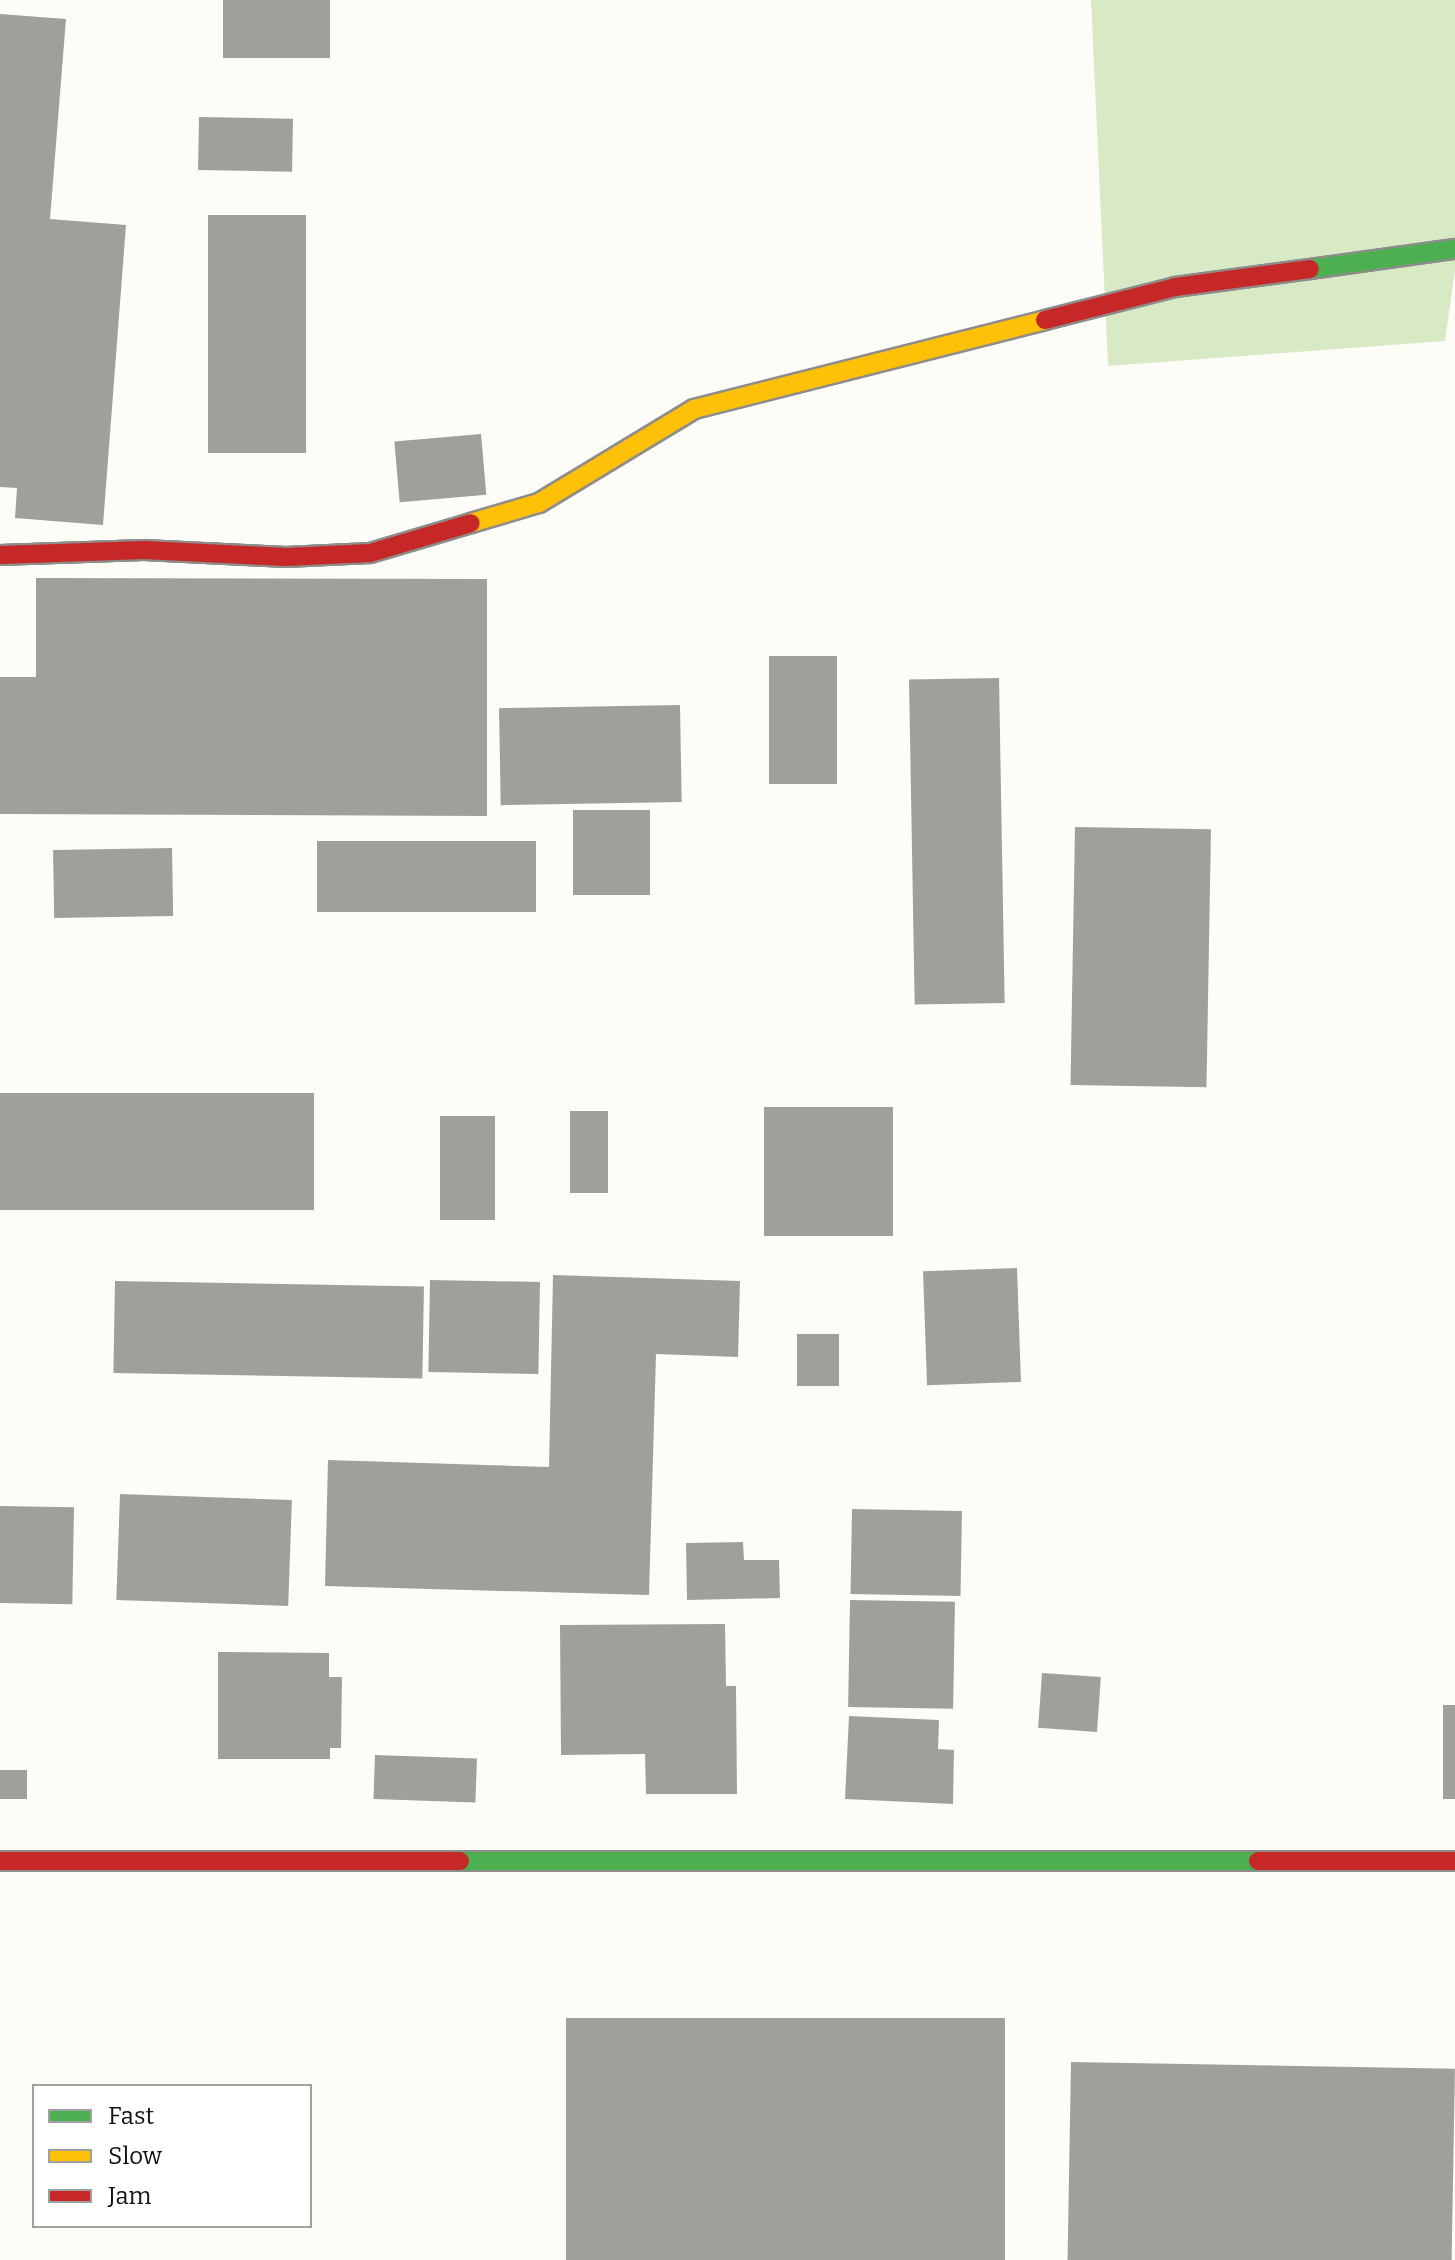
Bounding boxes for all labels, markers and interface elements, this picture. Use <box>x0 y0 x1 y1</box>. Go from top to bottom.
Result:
legend <box>32 2084 312 2228</box>
text: Fast <box>108 2102 154 2130</box>
text: Slow <box>108 2142 162 2170</box>
text: Jam <box>108 2182 151 2210</box>

